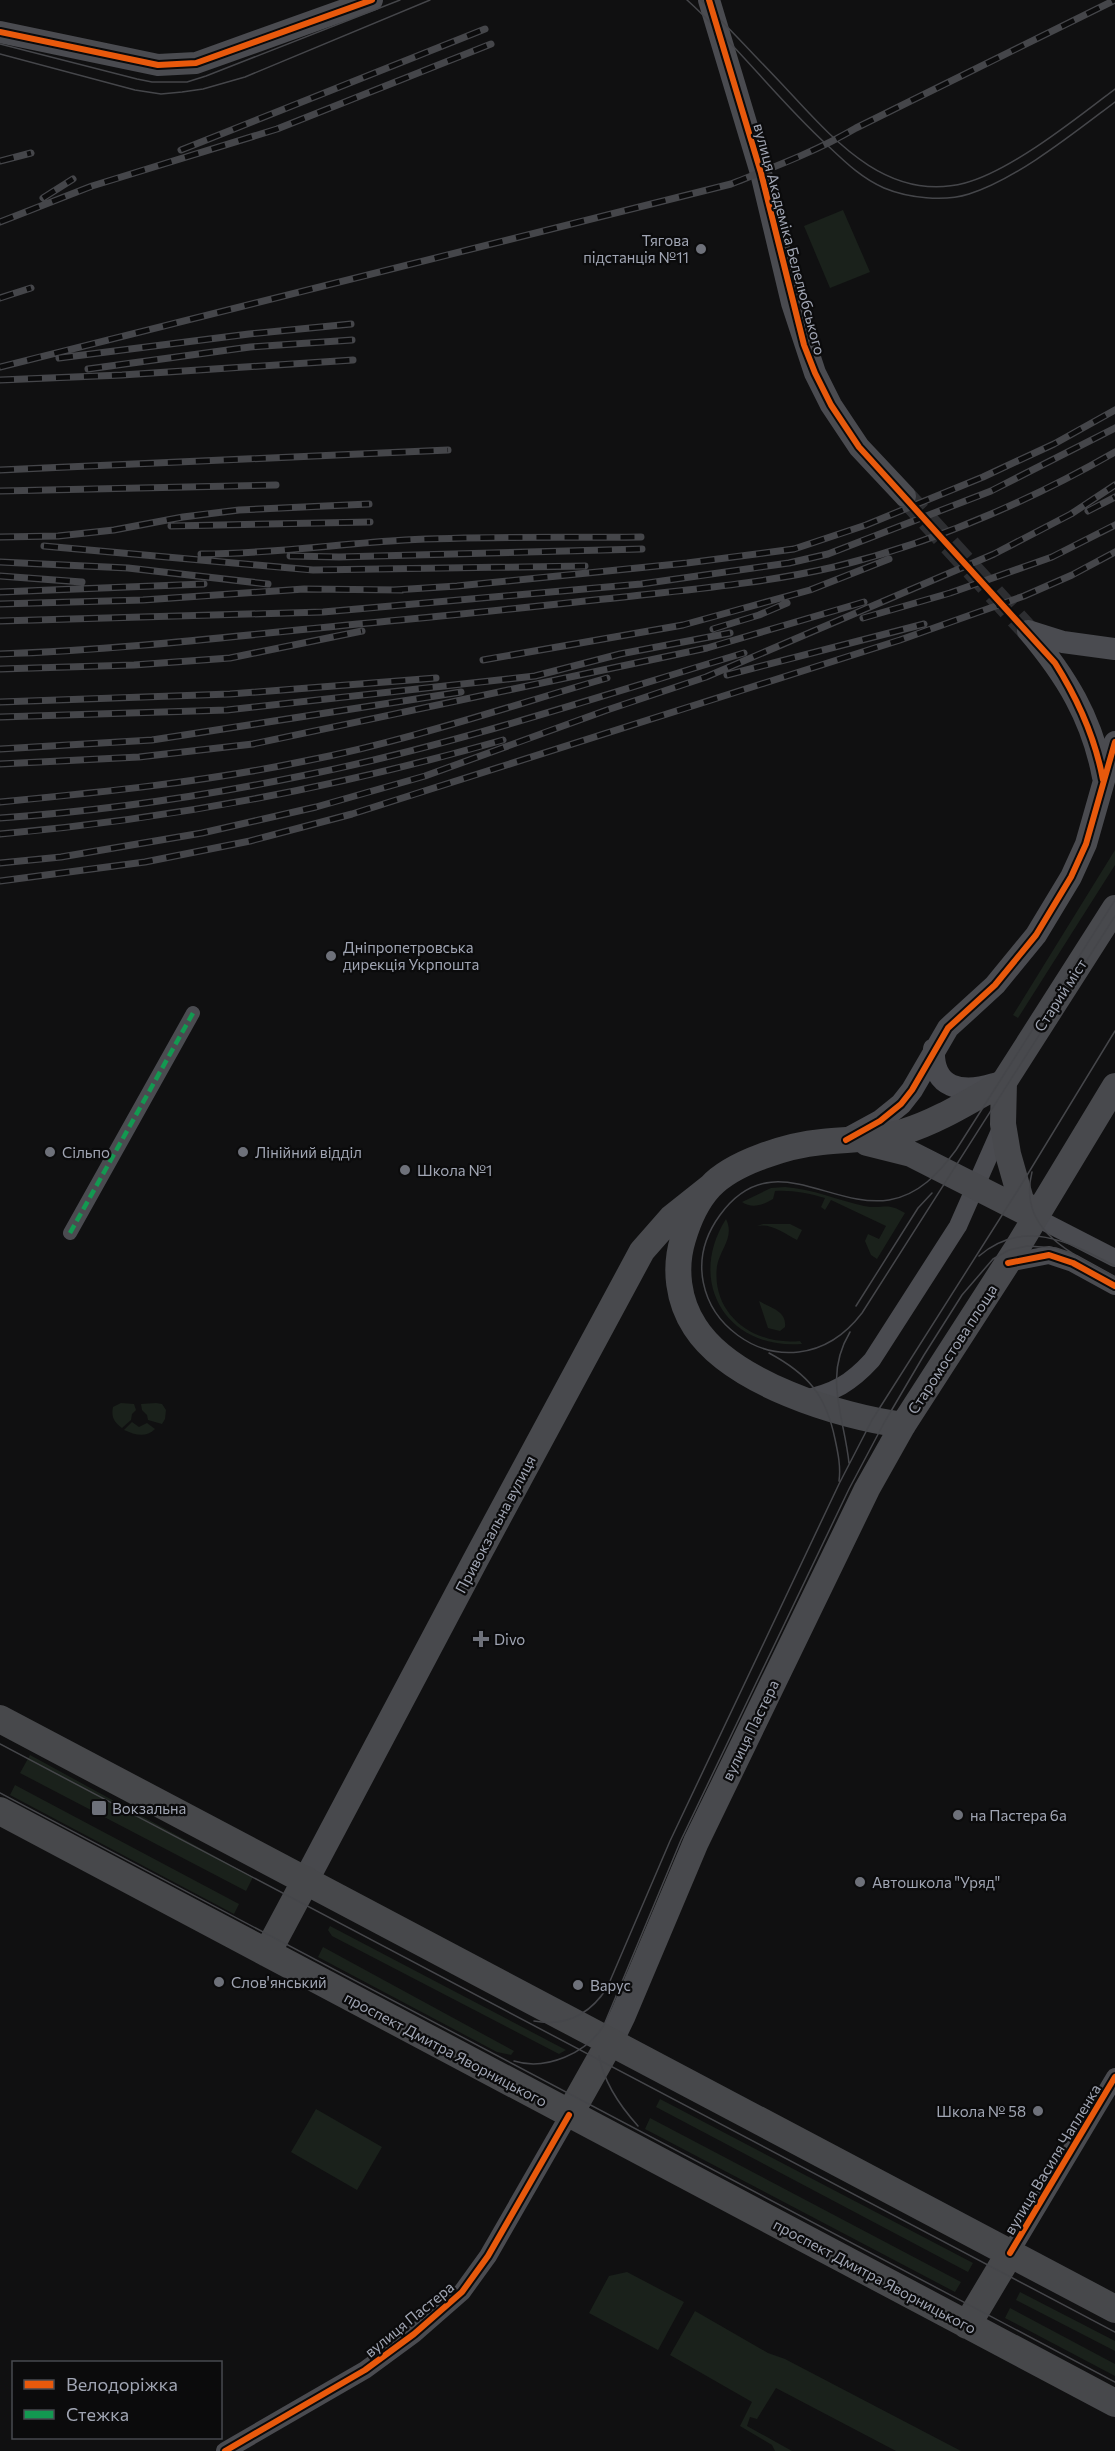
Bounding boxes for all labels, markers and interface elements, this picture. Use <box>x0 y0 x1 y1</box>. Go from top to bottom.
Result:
street label: вулиця Академіка Белелюбського <box>750 121 830 357</box>
place label: Тягова пiдстанцiя №11 <box>583 231 689 266</box>
marker: Тягова пiдстанцiя №11 <box>694 242 708 256</box>
place label: Дніпропетровська дирекція Укрпошта <box>343 938 479 973</box>
marker: Дніпропетровська дирекція Укрпошта <box>324 949 338 963</box>
street label: Старий міст <box>1030 955 1090 1035</box>
place label: Сільпо <box>62 1143 110 1161</box>
place label: Лінійний відділ <box>255 1143 362 1161</box>
marker: Сільпо <box>43 1145 57 1159</box>
marker: Лінійний відділ <box>236 1145 250 1159</box>
place label: Школа №1 <box>417 1161 493 1179</box>
marker: Школа №1 <box>398 1163 412 1177</box>
street label: Старомостова площа <box>903 1281 1001 1417</box>
street label: Привокзальна вулиця <box>451 1452 539 1596</box>
marker: Divo <box>472 1630 490 1648</box>
place label: Divo <box>494 1630 525 1648</box>
street label: вулиця Пастера <box>718 1677 782 1783</box>
marker: Вокзальна <box>90 1799 108 1817</box>
place label: Вокзальна <box>112 1799 186 1817</box>
place label: на Пастера 6а <box>970 1806 1067 1824</box>
marker: на Пастера 6а <box>951 1808 965 1822</box>
place label: Автошкола "Уряд" <box>872 1873 1000 1891</box>
marker: Автошкола "Уряд" <box>853 1875 867 1889</box>
place label: Слов'янський <box>231 1973 327 1991</box>
marker: Слов'янський <box>212 1975 226 1989</box>
place label: Варус <box>590 1976 631 1994</box>
marker: Варус <box>571 1978 585 1992</box>
street label: проспект Дмитра Яворницького <box>342 1988 550 2110</box>
street label: вулиця Василя Чапленка <box>1000 2081 1104 2237</box>
place label: Школа № 58 <box>936 2102 1026 2120</box>
marker: Школа № 58 <box>1031 2104 1045 2118</box>
street label: проспект Дмитра Яворницького <box>771 2215 979 2337</box>
street label: вулиця Пастера <box>361 2277 457 2361</box>
legend <box>12 2361 222 2439</box>
text: Велодоріжка <box>66 2373 178 2395</box>
text: Стежка <box>66 2403 129 2425</box>

